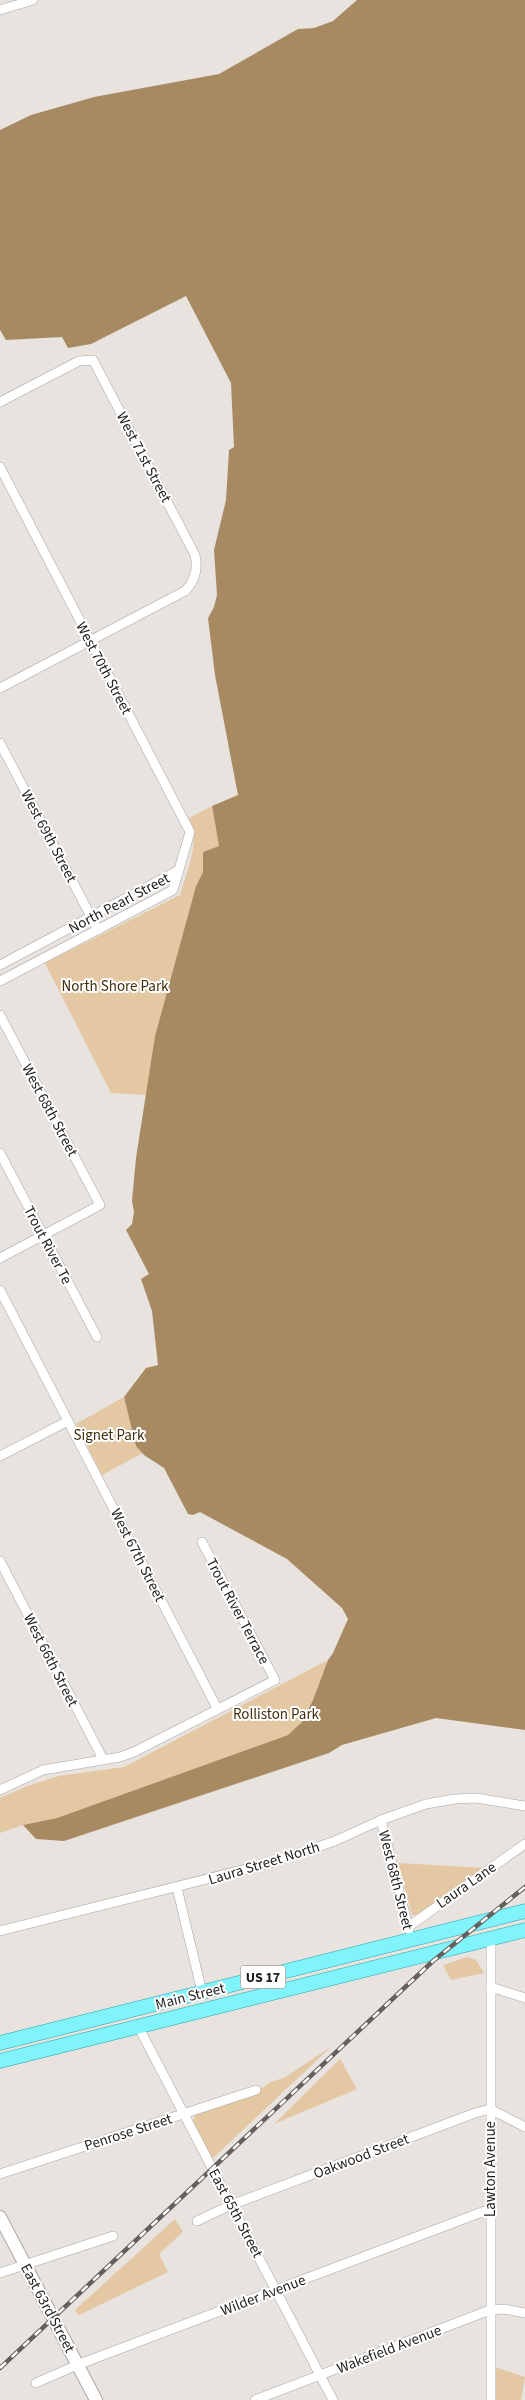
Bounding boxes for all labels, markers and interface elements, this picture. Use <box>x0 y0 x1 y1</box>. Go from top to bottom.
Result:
street label: West 71st Street <box>111 408 176 506</box>
street label: West 70th Street <box>70 618 137 718</box>
street label: West 69th Street <box>15 786 82 886</box>
street label: North Pearl Street <box>65 868 174 939</box>
park label: North Shore Park <box>61 976 169 997</box>
street label: West 68th Street <box>16 1060 83 1160</box>
street label: Trout River Te <box>18 1202 77 1288</box>
park label: Signet Park <box>74 1425 145 1446</box>
street label: West 67th Street <box>105 1505 170 1605</box>
street label: Trout River Terrace <box>201 1554 274 1668</box>
street label: West 66th Street <box>18 1610 83 1710</box>
park label: Rolliston Park <box>233 1704 320 1725</box>
street label: West 68th Street <box>373 1828 418 1932</box>
street label: Laura Street North <box>206 1837 322 1890</box>
street label: Laura Lane <box>432 1857 501 1914</box>
road number: US 17 <box>240 1965 286 1988</box>
street label: Main Street <box>153 1978 227 2015</box>
street label: Penrose Street <box>82 2108 175 2157</box>
street label: Lawton Avenue <box>480 2121 501 2217</box>
street label: Oakwood Street <box>310 2129 412 2184</box>
street label: East 65th Street <box>203 2165 268 2262</box>
street label: East 63rd Street <box>15 2260 80 2357</box>
street label: Wilder Avenue <box>218 2270 309 2321</box>
street label: Wakefield Avenue <box>334 2320 445 2379</box>

